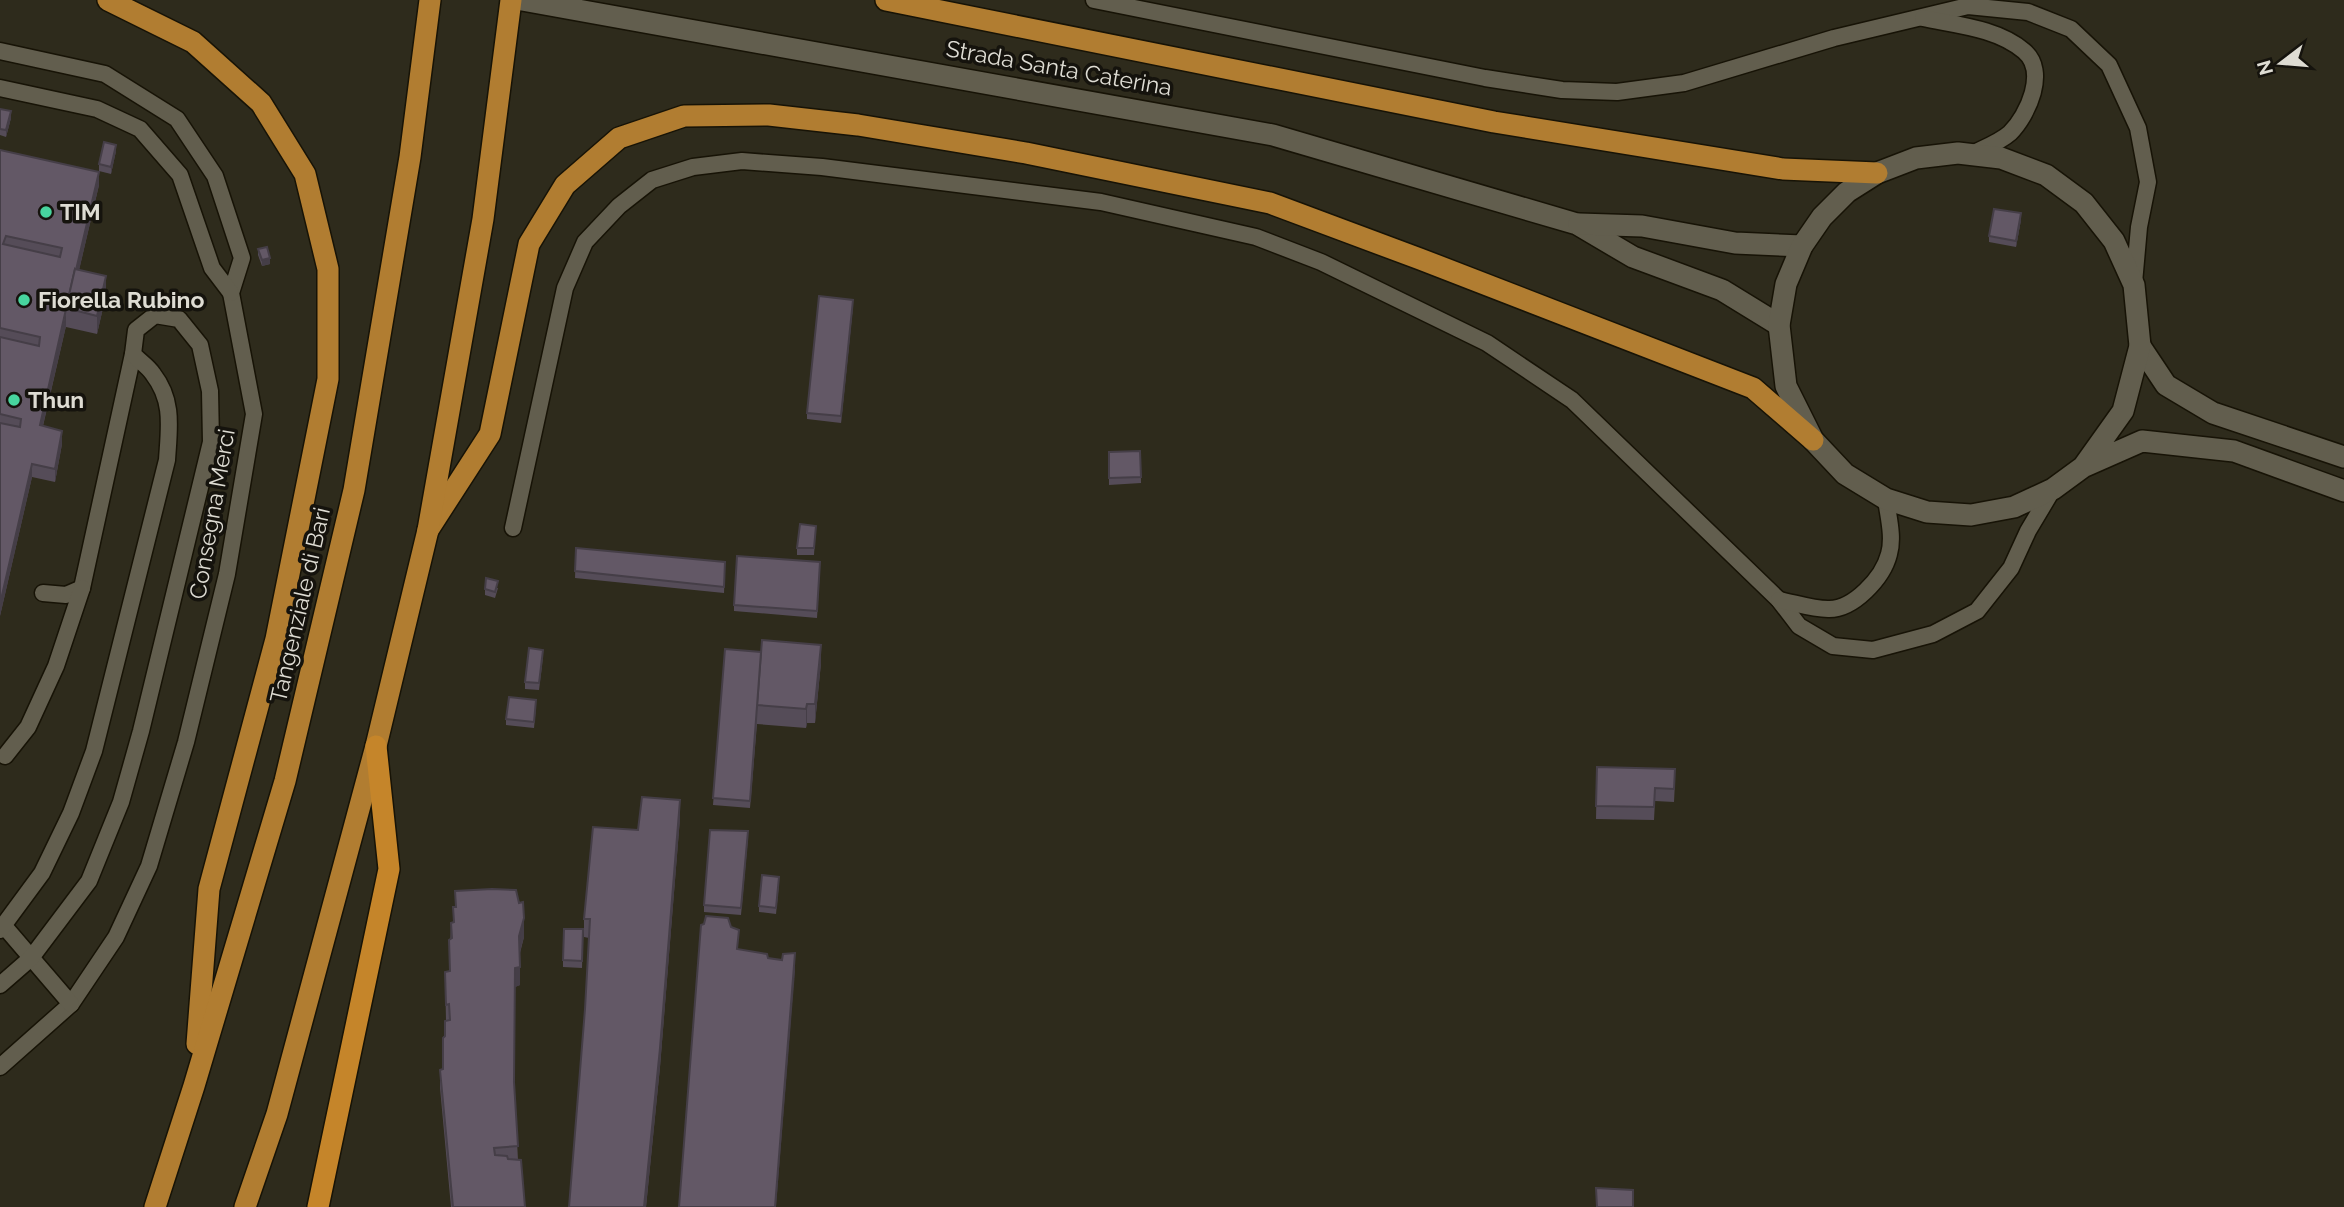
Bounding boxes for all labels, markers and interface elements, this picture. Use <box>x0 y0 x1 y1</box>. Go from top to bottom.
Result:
north arrow <box>2246 28 2316 98</box>
street label: Strada Santa Caterina <box>944 34 1174 101</box>
text: N <box>2252 58 2277 78</box>
place label: TIM <box>60 198 101 225</box>
marker: TIM <box>38 204 54 220</box>
place label: Fiorella Rubino <box>38 286 204 313</box>
marker: Fiorella Rubino <box>16 292 32 308</box>
place label: Thun <box>28 386 84 413</box>
marker: Thun <box>6 392 22 408</box>
street label: Consegna Merci <box>183 427 240 601</box>
street label: Tangenziale di Bari <box>264 505 335 705</box>

